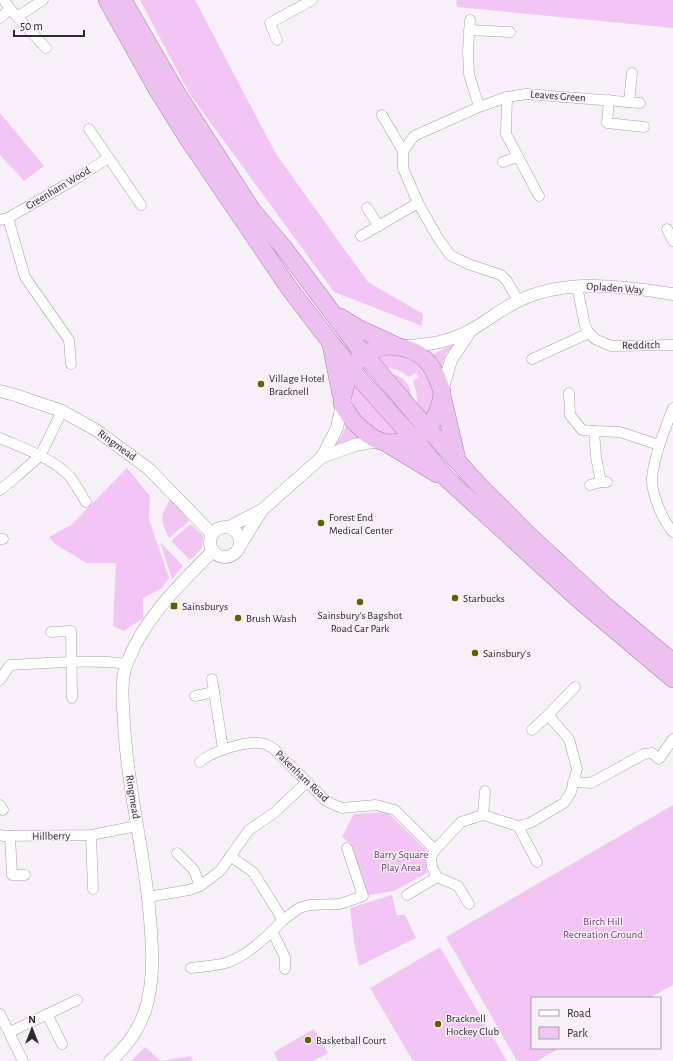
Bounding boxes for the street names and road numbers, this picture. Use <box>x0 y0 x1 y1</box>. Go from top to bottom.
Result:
street label: Leaves Green <box>530 89 586 103</box>
street label: Greenham Wood <box>24 164 92 211</box>
street label: Opladen Way <box>586 281 644 296</box>
street label: Redditch <box>622 339 660 351</box>
street label: Ringmead <box>96 427 138 463</box>
street label: Pakenham Road <box>273 748 331 804</box>
street label: Ringmead <box>124 774 142 820</box>
street label: Hillberry <box>32 830 71 842</box>

